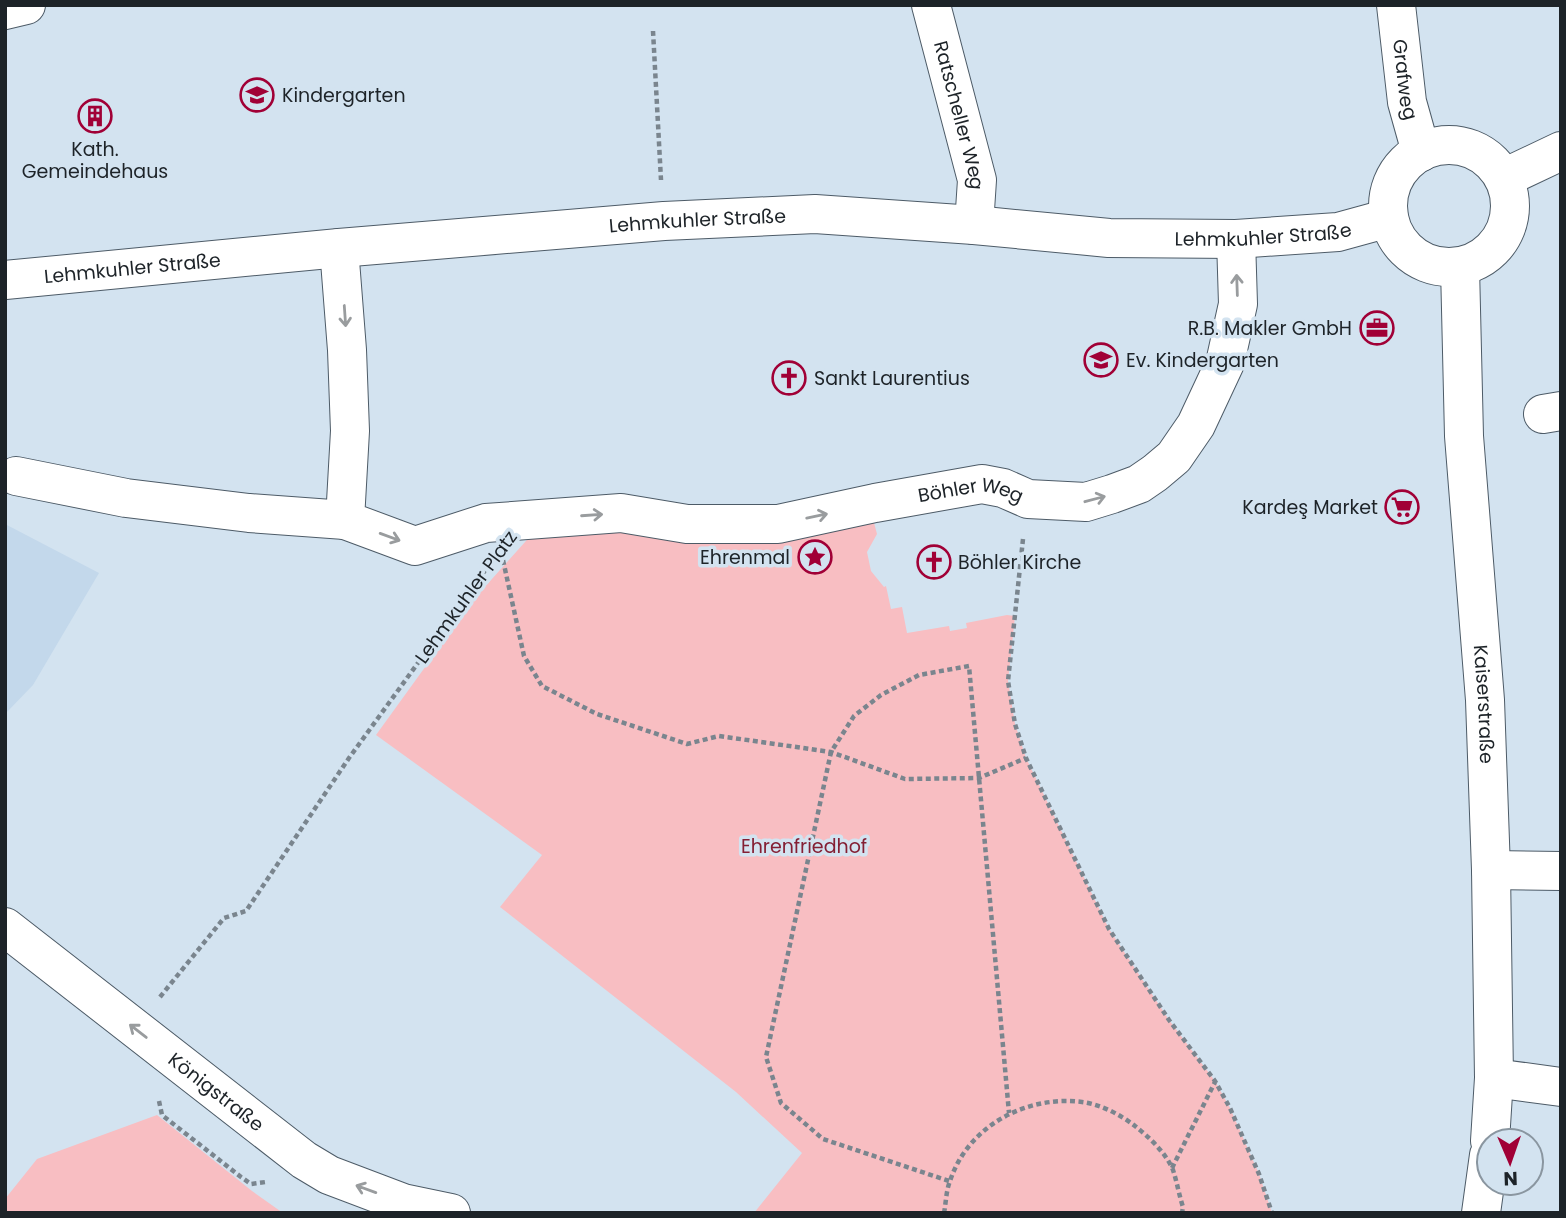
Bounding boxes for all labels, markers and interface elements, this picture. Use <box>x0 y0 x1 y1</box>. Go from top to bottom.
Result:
street label: Ratscheller Weg <box>927 38 991 191</box>
street label: Grafweg <box>1386 38 1425 123</box>
school or university icon: Kindergarten <box>238 76 276 114</box>
place label: Kindergarten <box>282 82 406 109</box>
building icon: Kath. Gemeindehaus <box>76 97 114 135</box>
place label: Kath. Gemeindehaus <box>22 136 168 185</box>
street label: Lehmkuhler Straße <box>608 202 786 239</box>
street label: Lehmkuhler Straße <box>1174 215 1355 253</box>
street label: Lehmkuhler Straße <box>43 246 222 290</box>
one-way arrow <box>1231 274 1244 297</box>
one-way arrow <box>339 305 352 327</box>
office icon: R.B. Makler GmbH <box>1358 309 1396 347</box>
place label: R.B. Makler GmbH <box>1188 315 1352 342</box>
school or university icon: Ev. Kindergarten <box>1082 341 1120 379</box>
place label: Ev. Kindergarten <box>1126 347 1279 374</box>
church icon: Sankt Laurentius <box>770 359 808 397</box>
place label: Sankt Laurentius <box>814 365 970 392</box>
street label: Böhler Weg <box>916 471 1028 509</box>
supermarket icon: Kardeş Market <box>1383 488 1421 526</box>
one-way arrow <box>1084 492 1106 505</box>
place label: Kardeş Market <box>1242 494 1378 521</box>
one-way arrow <box>580 508 602 521</box>
one-way arrow <box>805 508 828 522</box>
street label: Lehmkuhler Platz <box>408 525 524 669</box>
one-way arrow <box>378 531 400 544</box>
place icon: Ehrenmal <box>796 538 834 576</box>
church icon: Böhler Kirche <box>915 543 953 581</box>
place label: Ehrenmal <box>700 544 790 571</box>
place label: Böhler Kirche <box>958 549 1081 576</box>
street label: Kaiserstraße <box>1467 644 1501 764</box>
park label: Ehrenfriedhof <box>741 833 867 860</box>
one-way arrow <box>129 1024 148 1039</box>
street label: Königstraße <box>163 1046 270 1138</box>
north arrow <box>1475 1127 1545 1197</box>
text: N <box>1503 1165 1518 1192</box>
one-way arrow <box>356 1182 378 1194</box>

